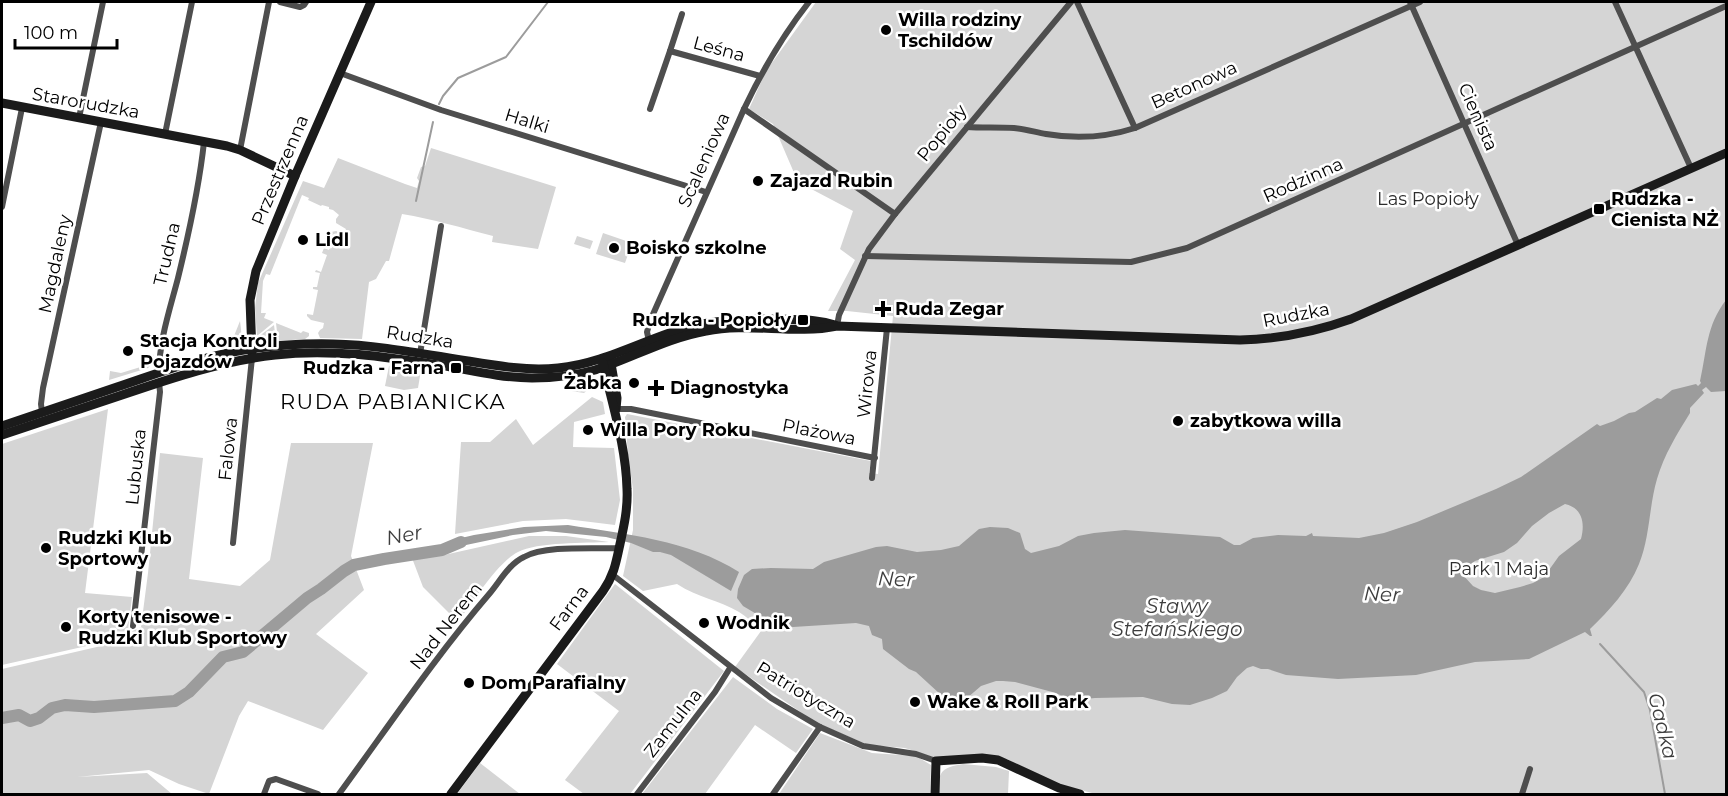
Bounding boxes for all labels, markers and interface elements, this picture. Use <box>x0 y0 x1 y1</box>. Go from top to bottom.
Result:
place label: Willa rodziny Tschildów <box>898 9 1022 52</box>
scale bar <box>15 12 117 50</box>
text: 100 m <box>24 22 78 44</box>
marker: Willa rodziny Tschildów <box>879 23 893 37</box>
street label: Leśna <box>691 32 747 66</box>
street label: Betonowa <box>1148 56 1240 114</box>
street label: Cienista <box>1453 80 1503 154</box>
street label: Starorudzka <box>30 83 142 123</box>
street label: Popioły <box>912 100 972 166</box>
street label: Halki <box>502 104 552 138</box>
street label: Scaleniowa <box>673 109 735 211</box>
street label: Przestrzenna <box>247 111 313 229</box>
street label: Rodzinna <box>1259 153 1347 207</box>
place label: Zajazd Rubin <box>770 170 893 192</box>
marker: Zajazd Rubin <box>751 174 765 188</box>
park label: Las Popioły <box>1377 188 1479 210</box>
place label: Rudzka - Cienista NŻ <box>1611 188 1719 231</box>
marker: Rudzka - Cienista NŻ <box>1592 202 1606 216</box>
street label: Magdaleny <box>34 212 76 315</box>
street label: Trudna <box>149 220 185 288</box>
place label: Lidl <box>315 229 349 251</box>
marker: Lidl <box>296 233 310 247</box>
place label: Boisko szkolne <box>626 237 767 259</box>
marker: Boisko szkolne <box>607 241 621 255</box>
place label: Ruda Zegar <box>895 298 1004 320</box>
street label: Rudzka <box>1261 298 1331 332</box>
marker: Ruda Zegar <box>876 302 890 316</box>
place label: Rudzka - Popioły <box>632 309 791 331</box>
marker: Rudzka - Popioły <box>796 313 810 327</box>
street label: Rudzka <box>385 321 455 353</box>
place label: Stacja Kontroli Pojazdów <box>140 330 278 373</box>
marker: Stacja Kontroli Pojazdów <box>121 344 135 358</box>
street label: Wirowa <box>852 349 882 419</box>
place label: Rudzka - Farna <box>303 357 444 379</box>
marker: Rudzka - Farna <box>449 361 463 375</box>
place label: Żabka <box>564 372 622 394</box>
marker: Żabka <box>627 376 641 390</box>
place label: Diagnostyka <box>670 377 789 399</box>
marker: Diagnostyka <box>647 379 665 397</box>
district label: RUDA PABIANICKA <box>280 389 506 414</box>
place label: zabytkowa willa <box>1190 410 1342 432</box>
street label: Plażowa <box>780 414 858 450</box>
marker: zabytkowa willa <box>1171 414 1185 428</box>
street label: Falowa <box>214 416 242 482</box>
place label: Willa Pory Roku <box>600 419 751 441</box>
marker: Willa Pory Roku <box>581 423 595 437</box>
street label: Lubuska <box>121 428 151 506</box>
water label: Ner <box>384 520 425 550</box>
place label: Rudzki Klub Sportowy <box>58 527 172 570</box>
marker: Rudzki Klub Sportowy <box>39 541 53 555</box>
park label: Park 1 Maja <box>1449 558 1549 580</box>
water label: Ner <box>877 566 916 592</box>
street label: Nad Nerem <box>405 578 487 674</box>
street label: Farna <box>545 581 593 635</box>
water label: Ner <box>1363 581 1402 607</box>
water label: Stawy Stefańskiego <box>1111 594 1243 641</box>
place label: Korty tenisowe - Rudzki Klub Sportowy <box>78 606 287 649</box>
place label: Wodnik <box>716 612 790 634</box>
marker: Wodnik <box>697 616 711 630</box>
marker: Korty tenisowe - Rudzki Klub Sportowy <box>59 620 73 634</box>
street label: Patriotyczna <box>752 657 860 733</box>
place label: Dom Parafialny <box>481 672 626 694</box>
marker: Dom Parafialny <box>462 676 476 690</box>
street label: Zamulna <box>639 684 707 762</box>
water label: Gadka <box>1643 690 1683 762</box>
place label: Wake & Roll Park <box>927 691 1089 713</box>
marker: Wake & Roll Park <box>908 695 922 709</box>

